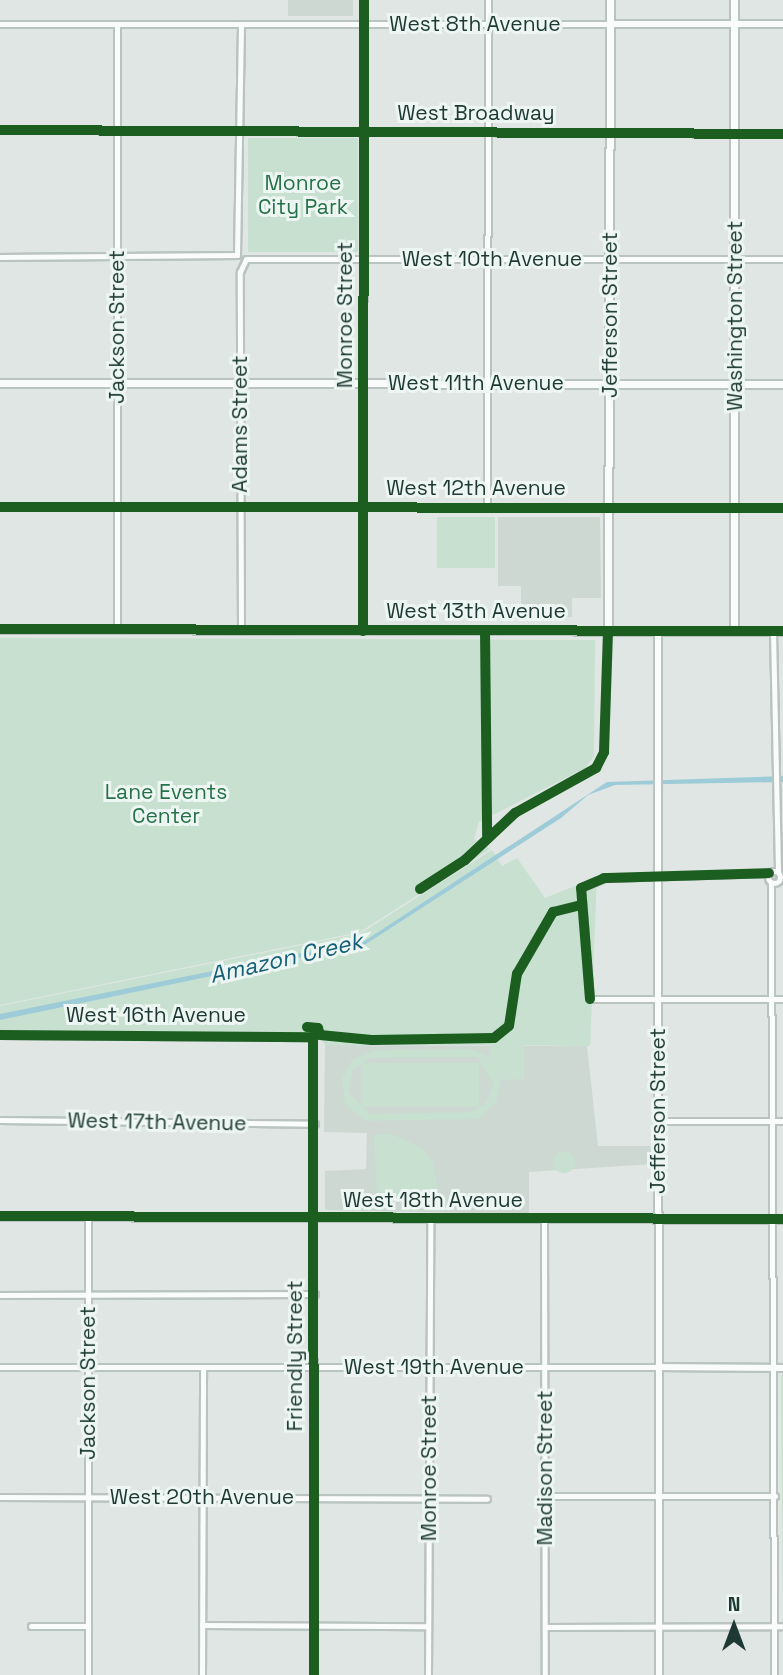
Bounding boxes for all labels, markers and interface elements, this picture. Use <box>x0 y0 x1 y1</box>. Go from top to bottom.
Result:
street label: West 8th Avenue <box>389 11 561 37</box>
street label: West Broadway <box>397 100 555 126</box>
park label: Monroe City Park <box>258 170 348 220</box>
street label: Washington Street <box>722 221 748 411</box>
street label: Jefferson Street <box>597 232 623 398</box>
street label: Monroe Street <box>332 242 358 388</box>
street label: West 10th Avenue <box>402 246 582 272</box>
street label: Jackson Street <box>104 250 130 404</box>
street label: Adams Street <box>227 355 253 493</box>
street label: West 11th Avenue <box>388 370 564 396</box>
street label: West 12th Avenue <box>386 475 566 501</box>
street label: West 13th Avenue <box>386 598 566 624</box>
park label: Lane Events Center <box>105 779 227 829</box>
water label: Amazon Creek <box>207 927 365 989</box>
street label: West 16th Avenue <box>66 1002 246 1028</box>
street label: Jefferson Street <box>645 1028 671 1194</box>
street label: West 17th Avenue <box>67 1108 247 1136</box>
street label: West 18th Avenue <box>343 1187 523 1213</box>
street label: Friendly Street <box>282 1281 308 1431</box>
street label: Jackson Street <box>75 1306 101 1460</box>
street label: West 19th Avenue <box>344 1354 524 1380</box>
street label: Madison Street <box>532 1390 558 1546</box>
street label: Monroe Street <box>416 1395 442 1541</box>
street label: West 20th Avenue <box>110 1484 294 1510</box>
north arrow <box>699 1591 769 1661</box>
text: N <box>728 1592 740 1617</box>

